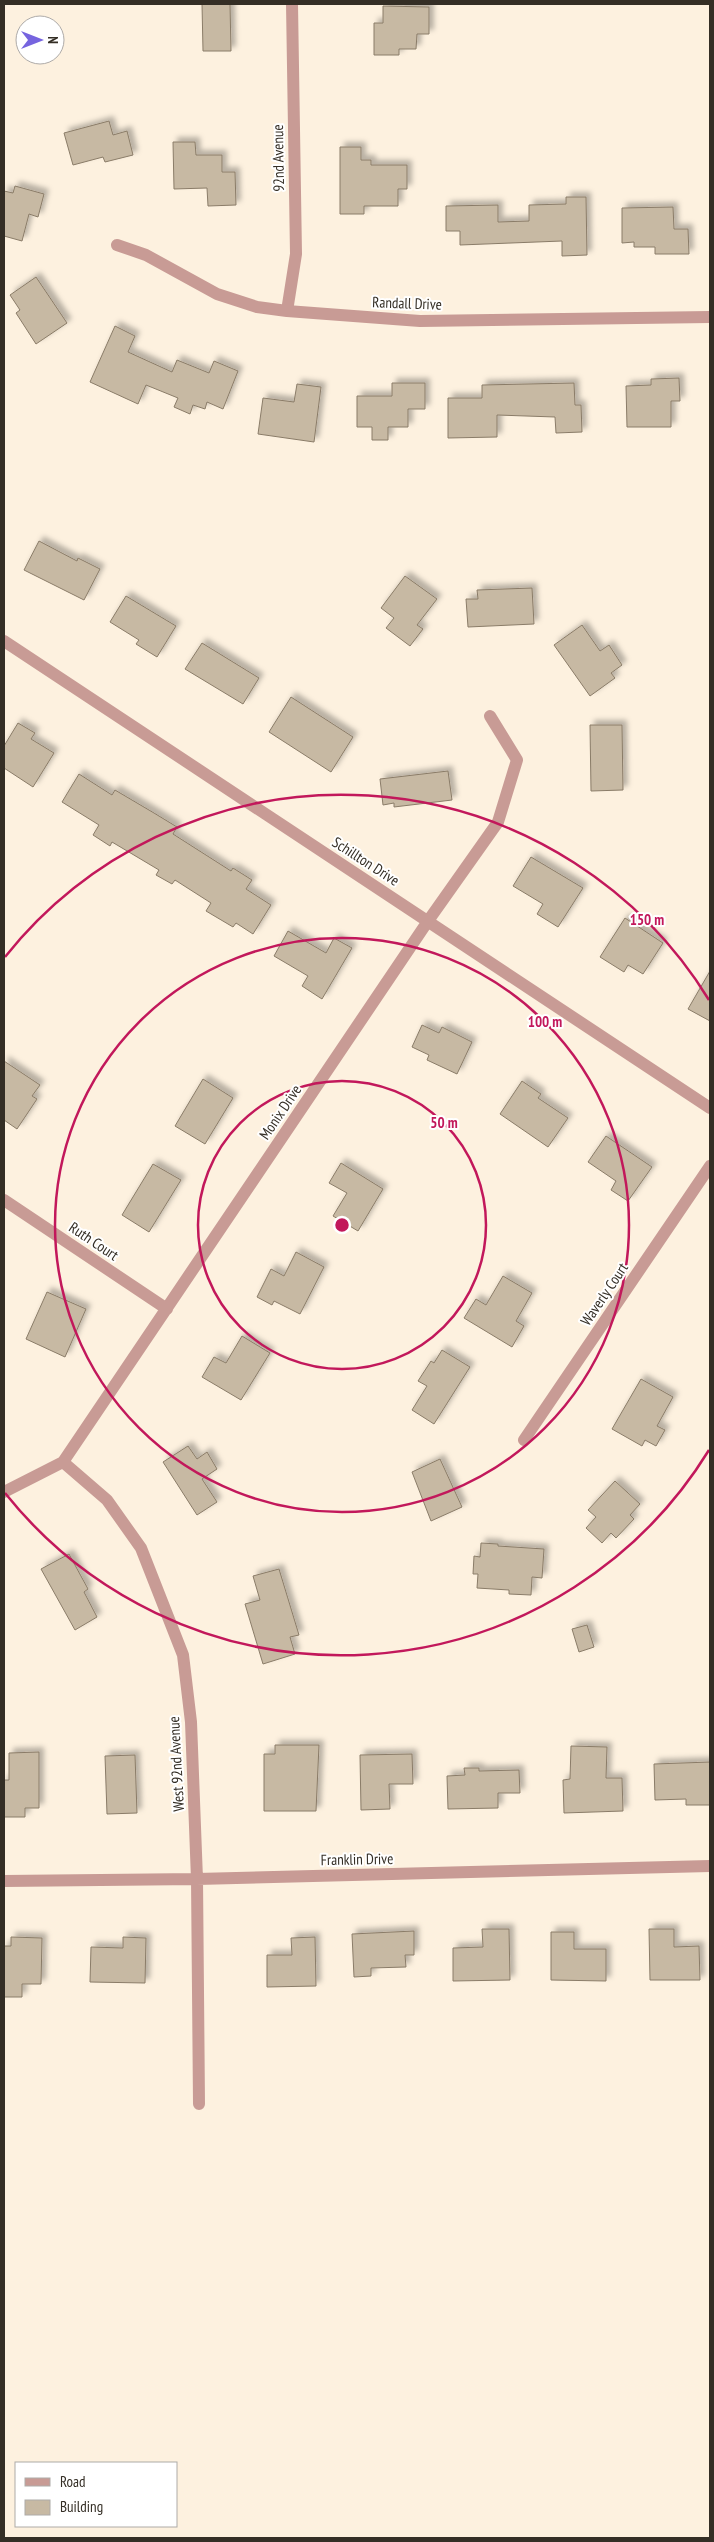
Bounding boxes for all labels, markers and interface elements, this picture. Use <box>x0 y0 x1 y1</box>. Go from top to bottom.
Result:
north arrow <box>15 15 65 65</box>
text: N <box>44 36 62 44</box>
street label: 92nd Avenue <box>268 124 288 192</box>
street label: Randall Drive <box>372 292 442 314</box>
street label: Schillton Drive <box>329 832 403 890</box>
text: 150 m <box>630 910 664 929</box>
text: 100 m <box>528 1012 562 1031</box>
street label: Monix Drive <box>255 1081 305 1143</box>
text: 50 m <box>430 1113 458 1132</box>
centre of rings <box>333 1216 351 1234</box>
street label: Ruth Court <box>66 1218 122 1264</box>
street label: Waverly Court <box>576 1259 632 1329</box>
street label: West 92nd Avenue <box>164 1716 188 1812</box>
street label: Franklin Drive <box>321 1849 393 1869</box>
legend <box>15 2462 178 2527</box>
text: Road <box>60 2472 86 2491</box>
text: Building <box>60 2497 103 2516</box>

